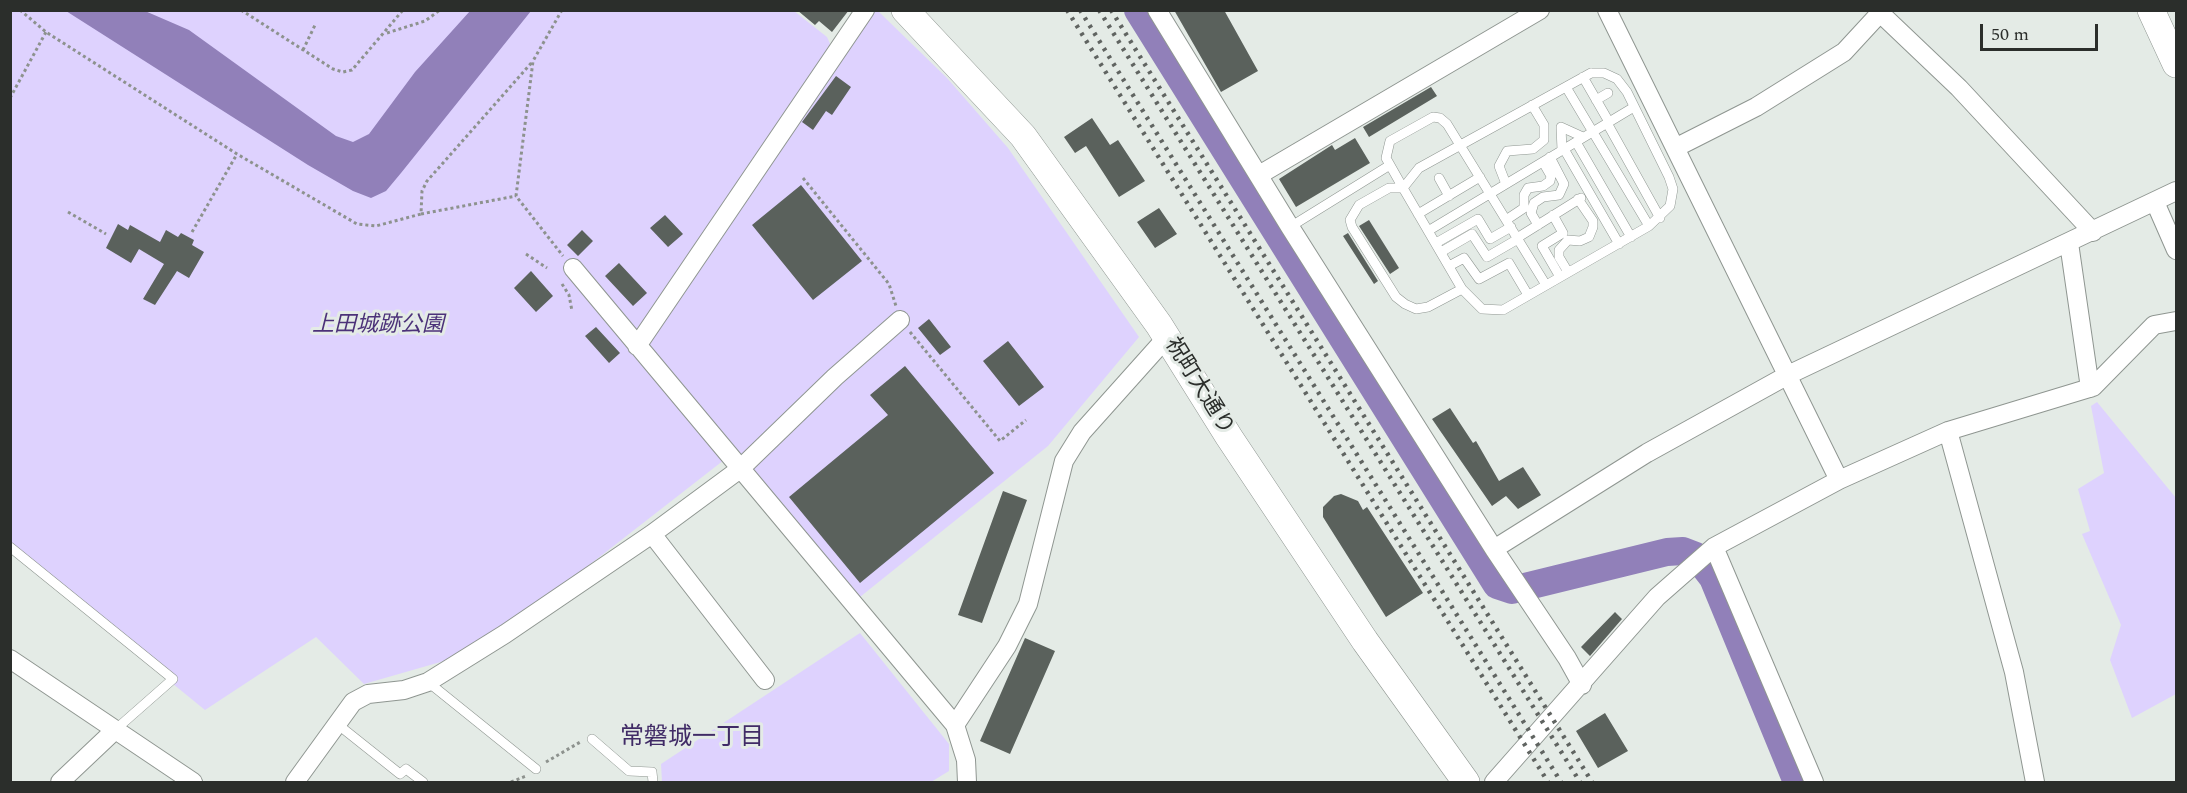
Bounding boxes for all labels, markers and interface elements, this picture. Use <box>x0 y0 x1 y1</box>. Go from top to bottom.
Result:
scale bar <box>1983 12 2102 50</box>
text: 50 m <box>1991 21 2029 48</box>
park label: 上田城跡公園 <box>312 314 444 340</box>
street label: 祝町大通り <box>1158 333 1238 441</box>
district label: 常磐城一丁目 <box>620 725 764 753</box>

